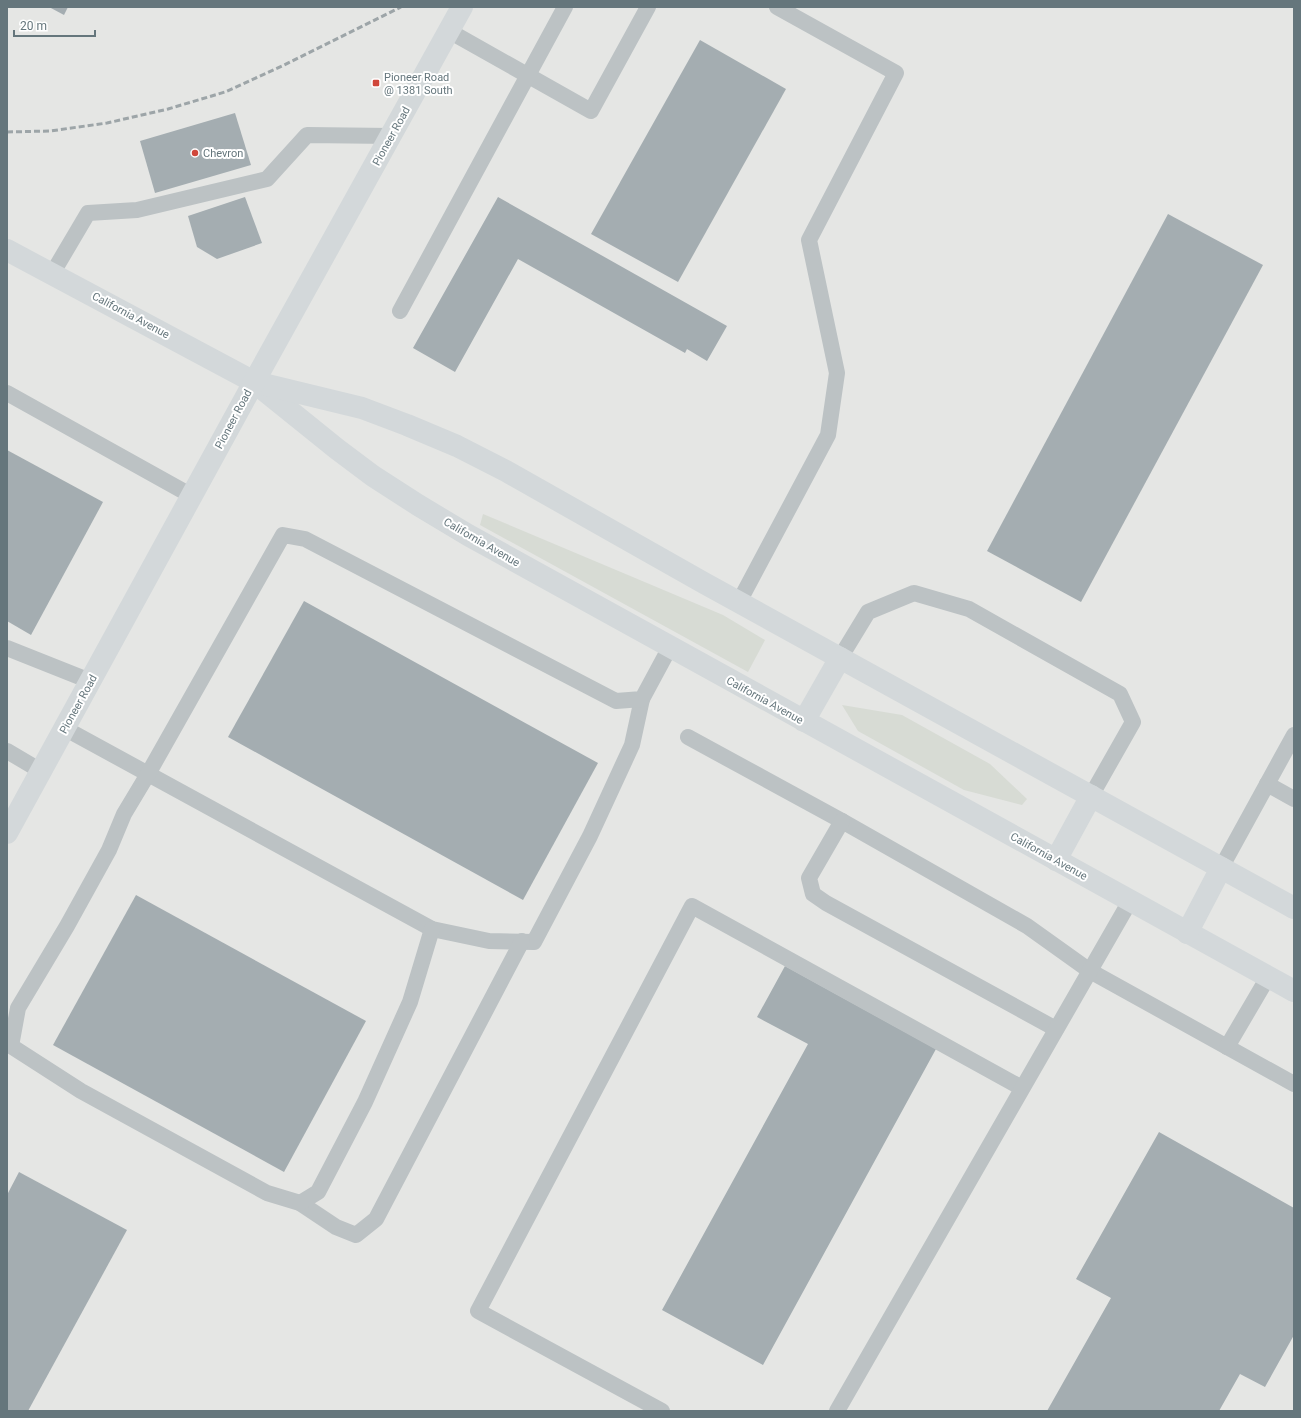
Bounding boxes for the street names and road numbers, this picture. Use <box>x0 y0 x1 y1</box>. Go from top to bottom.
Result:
street label: Pioneer Road <box>370 105 413 168</box>
street label: California Avenue <box>90 290 172 341</box>
street label: Pioneer Road <box>212 387 255 451</box>
street label: California Avenue <box>441 515 522 570</box>
street label: Pioneer Road <box>57 673 100 736</box>
street label: California Avenue <box>724 674 806 727</box>
street label: California Avenue <box>1008 830 1090 883</box>

